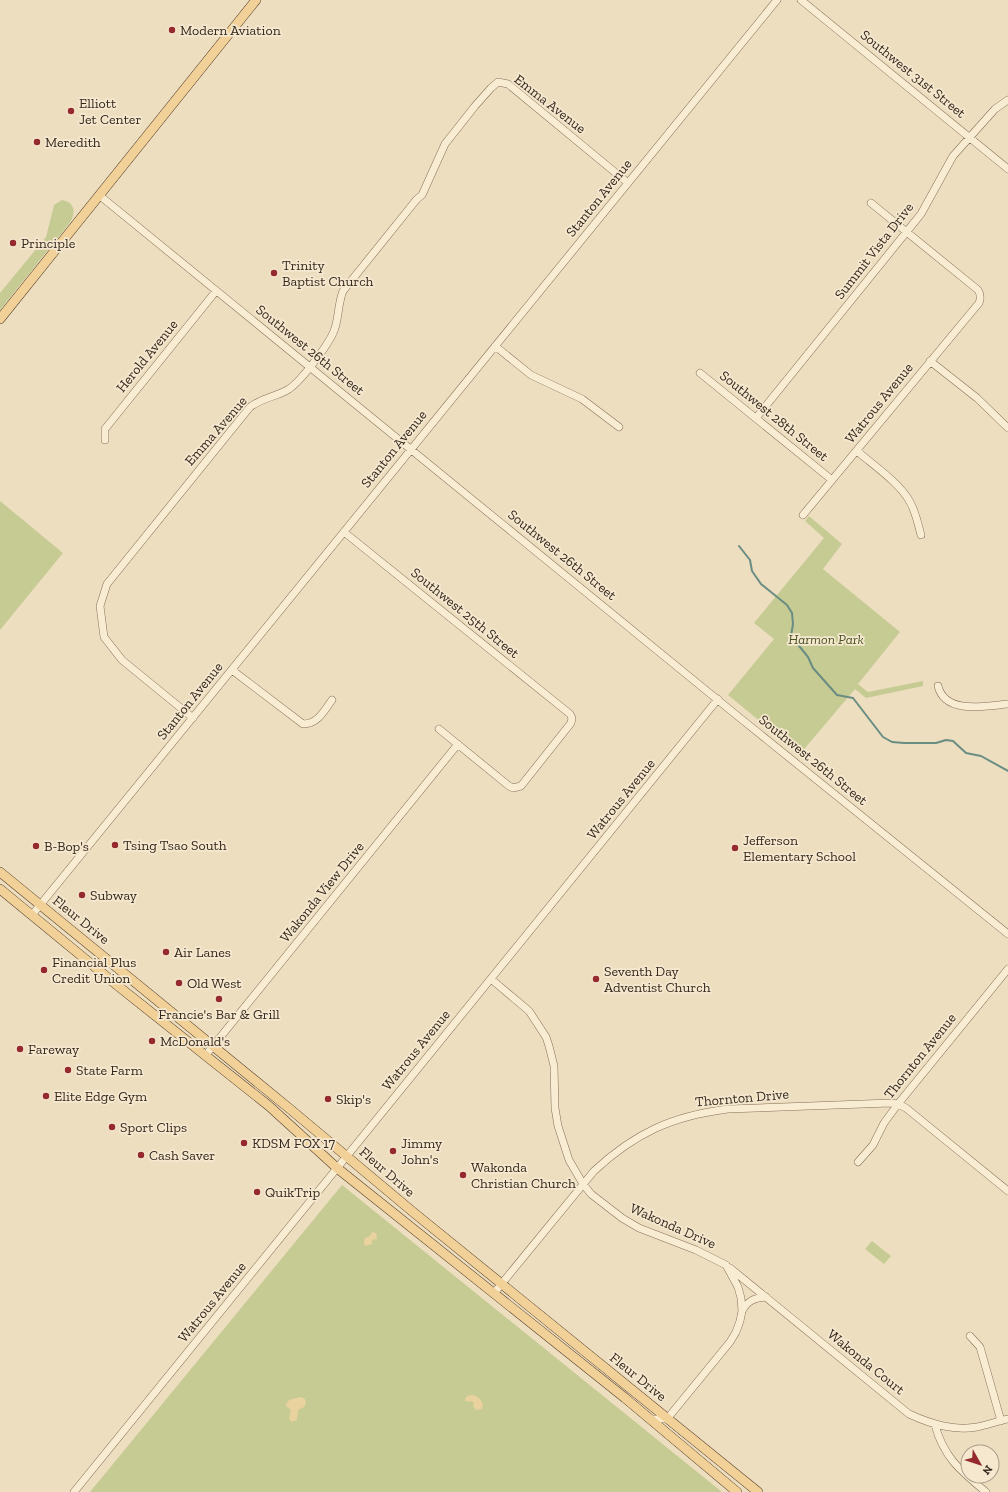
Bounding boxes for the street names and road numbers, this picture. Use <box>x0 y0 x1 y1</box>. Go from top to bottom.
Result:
street label: Southwest 31st Street <box>857 26 970 122</box>
street label: Emma Avenue <box>511 71 590 138</box>
street label: Stanton Avenue <box>563 155 636 240</box>
street label: Summit Vista Drive <box>831 199 917 303</box>
street label: Southwest 26th Street <box>252 301 368 399</box>
street label: Herold Avenue <box>113 316 182 396</box>
street label: Watrous Avenue <box>841 359 917 447</box>
street label: Southwest 28th Street <box>716 367 832 465</box>
street label: Emma Avenue <box>181 393 251 469</box>
street label: Stanton Avenue <box>358 406 431 491</box>
street label: Southwest 26th Street <box>504 506 620 604</box>
street label: Southwest 25th Street <box>407 564 523 662</box>
street label: Stanton Avenue <box>154 658 227 743</box>
street label: Southwest 26th Street <box>755 711 871 809</box>
street label: Watrous Avenue <box>583 755 659 843</box>
street label: Wakonda View Drive <box>276 838 368 946</box>
street label: Fleur Drive <box>49 892 113 948</box>
street label: Watrous Avenue <box>378 1006 454 1094</box>
street label: Thornton Avenue <box>880 1009 960 1102</box>
street label: Thornton Drive <box>694 1085 790 1111</box>
street label: Fleur Drive <box>356 1143 418 1201</box>
street label: Wakonda Drive <box>627 1200 719 1253</box>
street label: Watrous Avenue <box>174 1258 250 1346</box>
street label: Wakonda Court <box>824 1326 909 1399</box>
street label: Fleur Drive <box>606 1349 670 1405</box>

